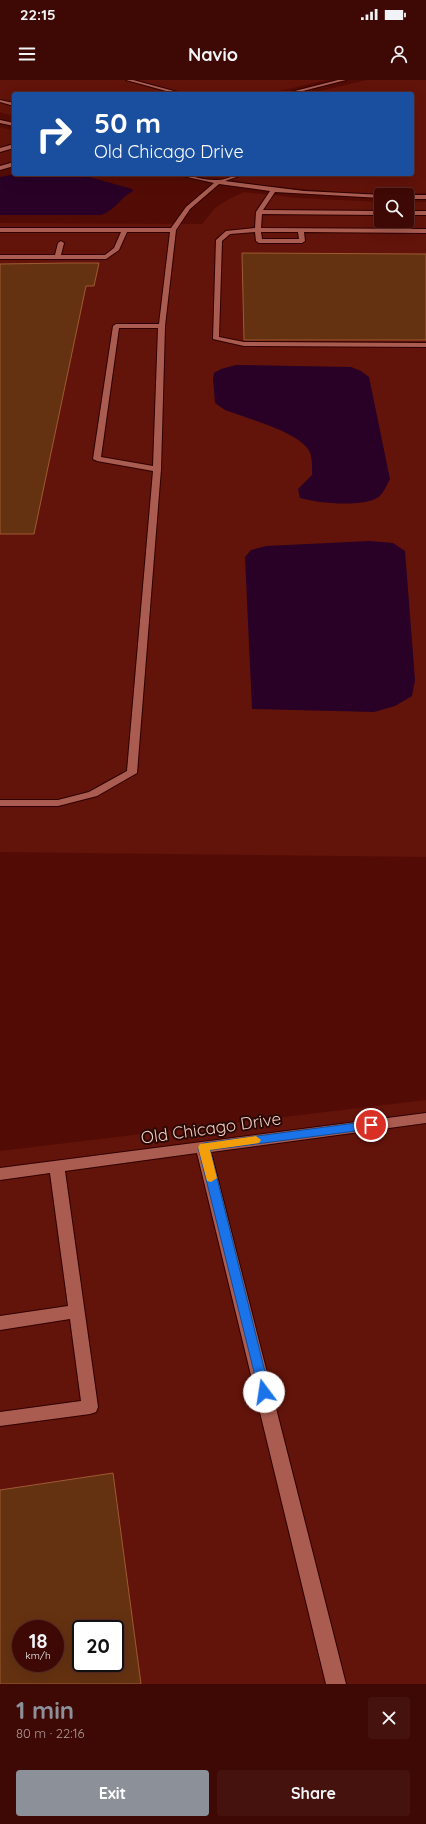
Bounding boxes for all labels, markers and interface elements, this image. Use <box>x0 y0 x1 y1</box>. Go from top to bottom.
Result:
text: 22:15 <box>20 5 56 24</box>
icon: menu <box>16 43 38 65</box>
text: Navio <box>188 43 238 66</box>
icon: person <box>388 43 410 65</box>
text: 50 m <box>94 105 161 140</box>
icon: right <box>28 108 80 160</box>
text: Old Chicago Drive <box>94 140 244 163</box>
map controls <box>374 188 414 228</box>
button: search <box>374 188 414 228</box>
street label: Old Chicago Drive <box>140 1107 282 1148</box>
pin <box>354 1108 388 1142</box>
icon: arrive <box>360 1114 382 1136</box>
position arrow <box>243 1371 285 1413</box>
speed limit sign: 20 <box>72 1620 124 1672</box>
text: 18 <box>29 1628 47 1653</box>
text: km/h <box>25 1649 51 1662</box>
text: 1 min <box>16 1695 74 1725</box>
button: close <box>368 1697 410 1739</box>
text: 80 m · 22:16 <box>16 1725 84 1741</box>
button: Exit <box>16 1770 209 1816</box>
button: Share <box>217 1770 410 1816</box>

